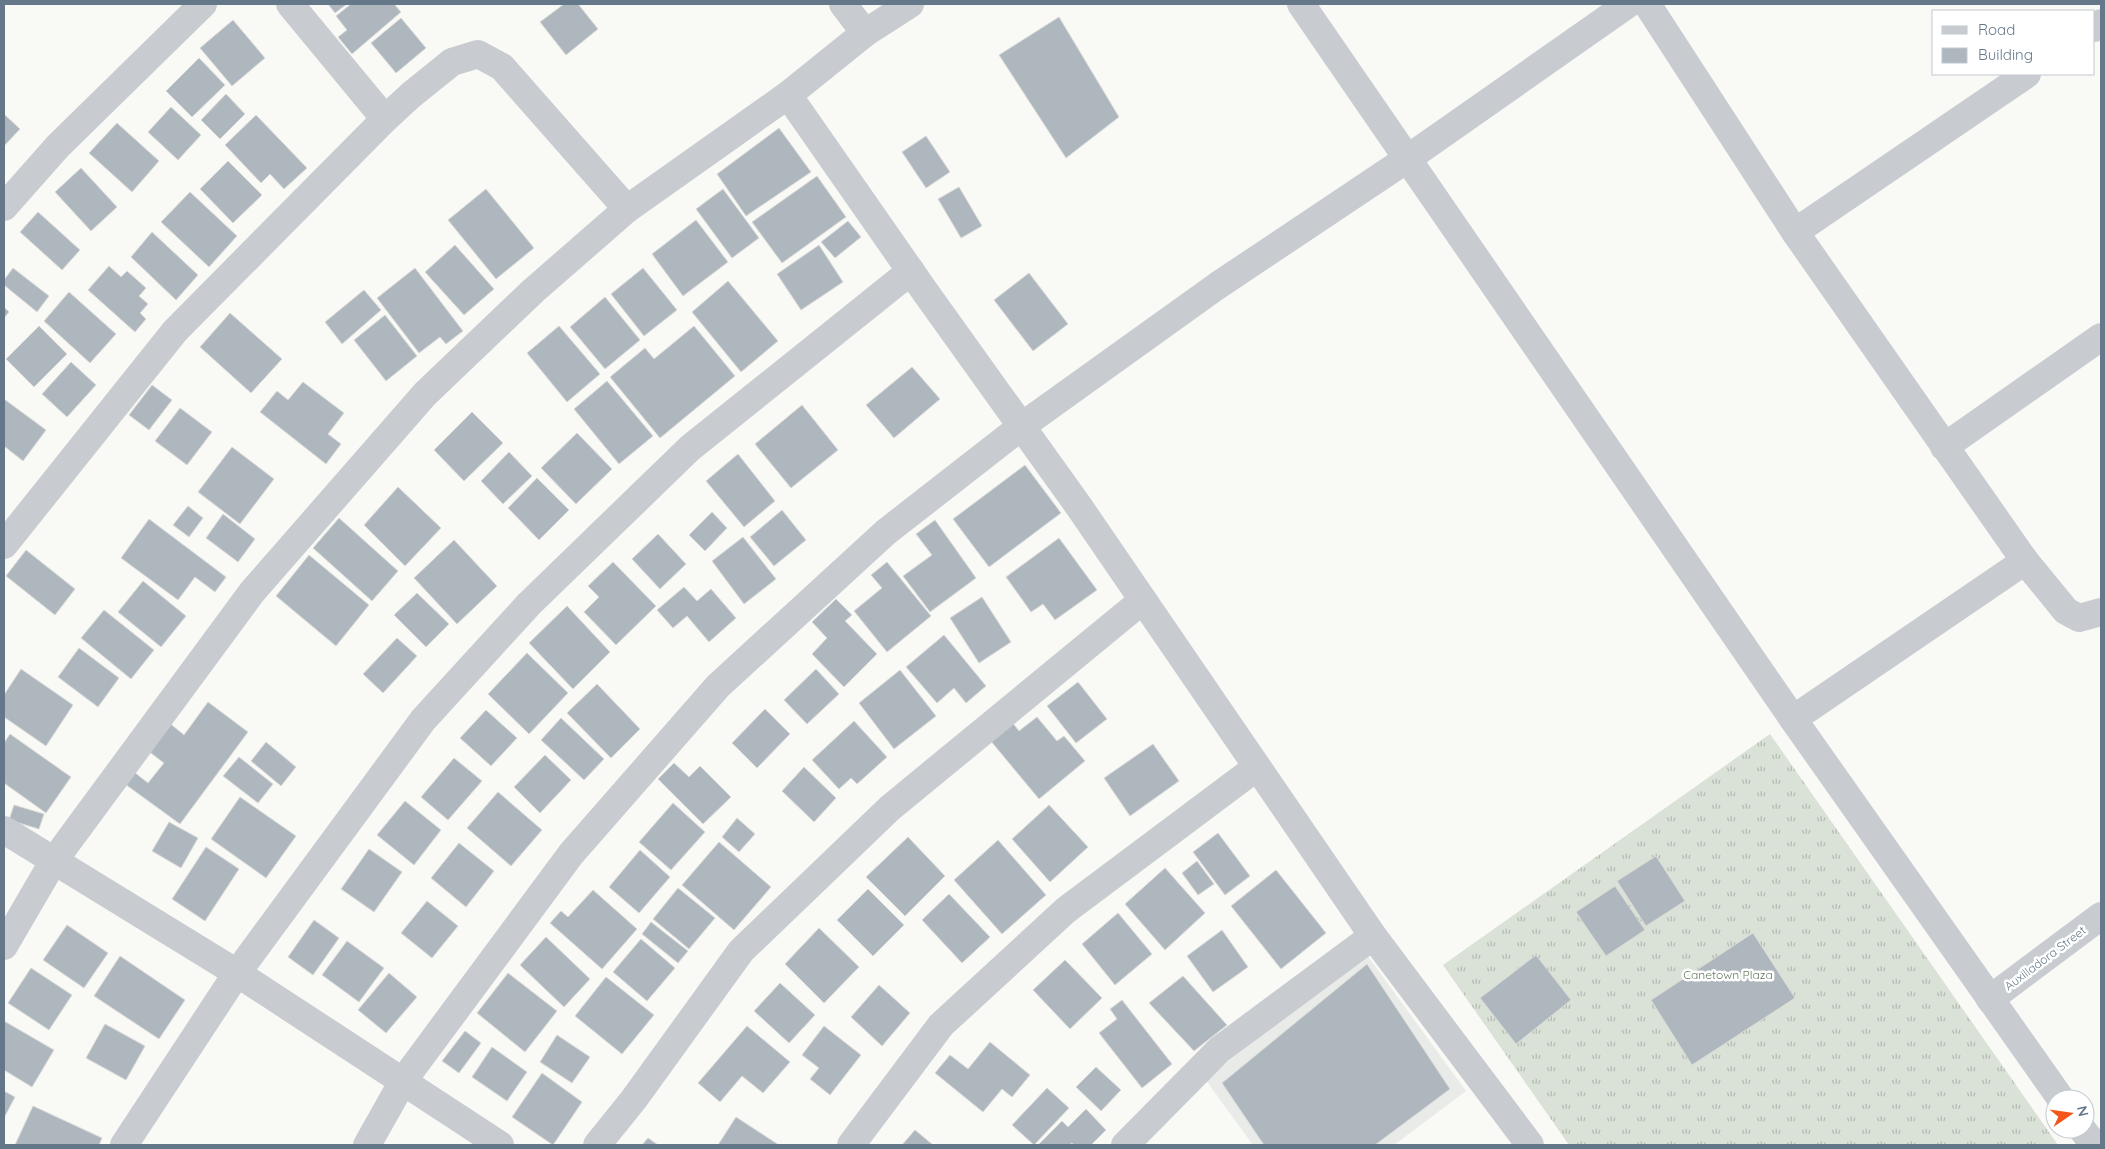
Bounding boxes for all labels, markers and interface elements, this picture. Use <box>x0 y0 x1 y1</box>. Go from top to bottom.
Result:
legend <box>1932 10 2095 75</box>
text: Road <box>1978 20 2015 39</box>
text: Building <box>1978 45 2033 64</box>
street label: Auxilladora Street <box>2001 923 2089 993</box>
park label: Canetown Plaza <box>1683 967 1773 982</box>
north arrow <box>2045 1089 2095 1139</box>
text: N <box>2073 1104 2093 1118</box>

